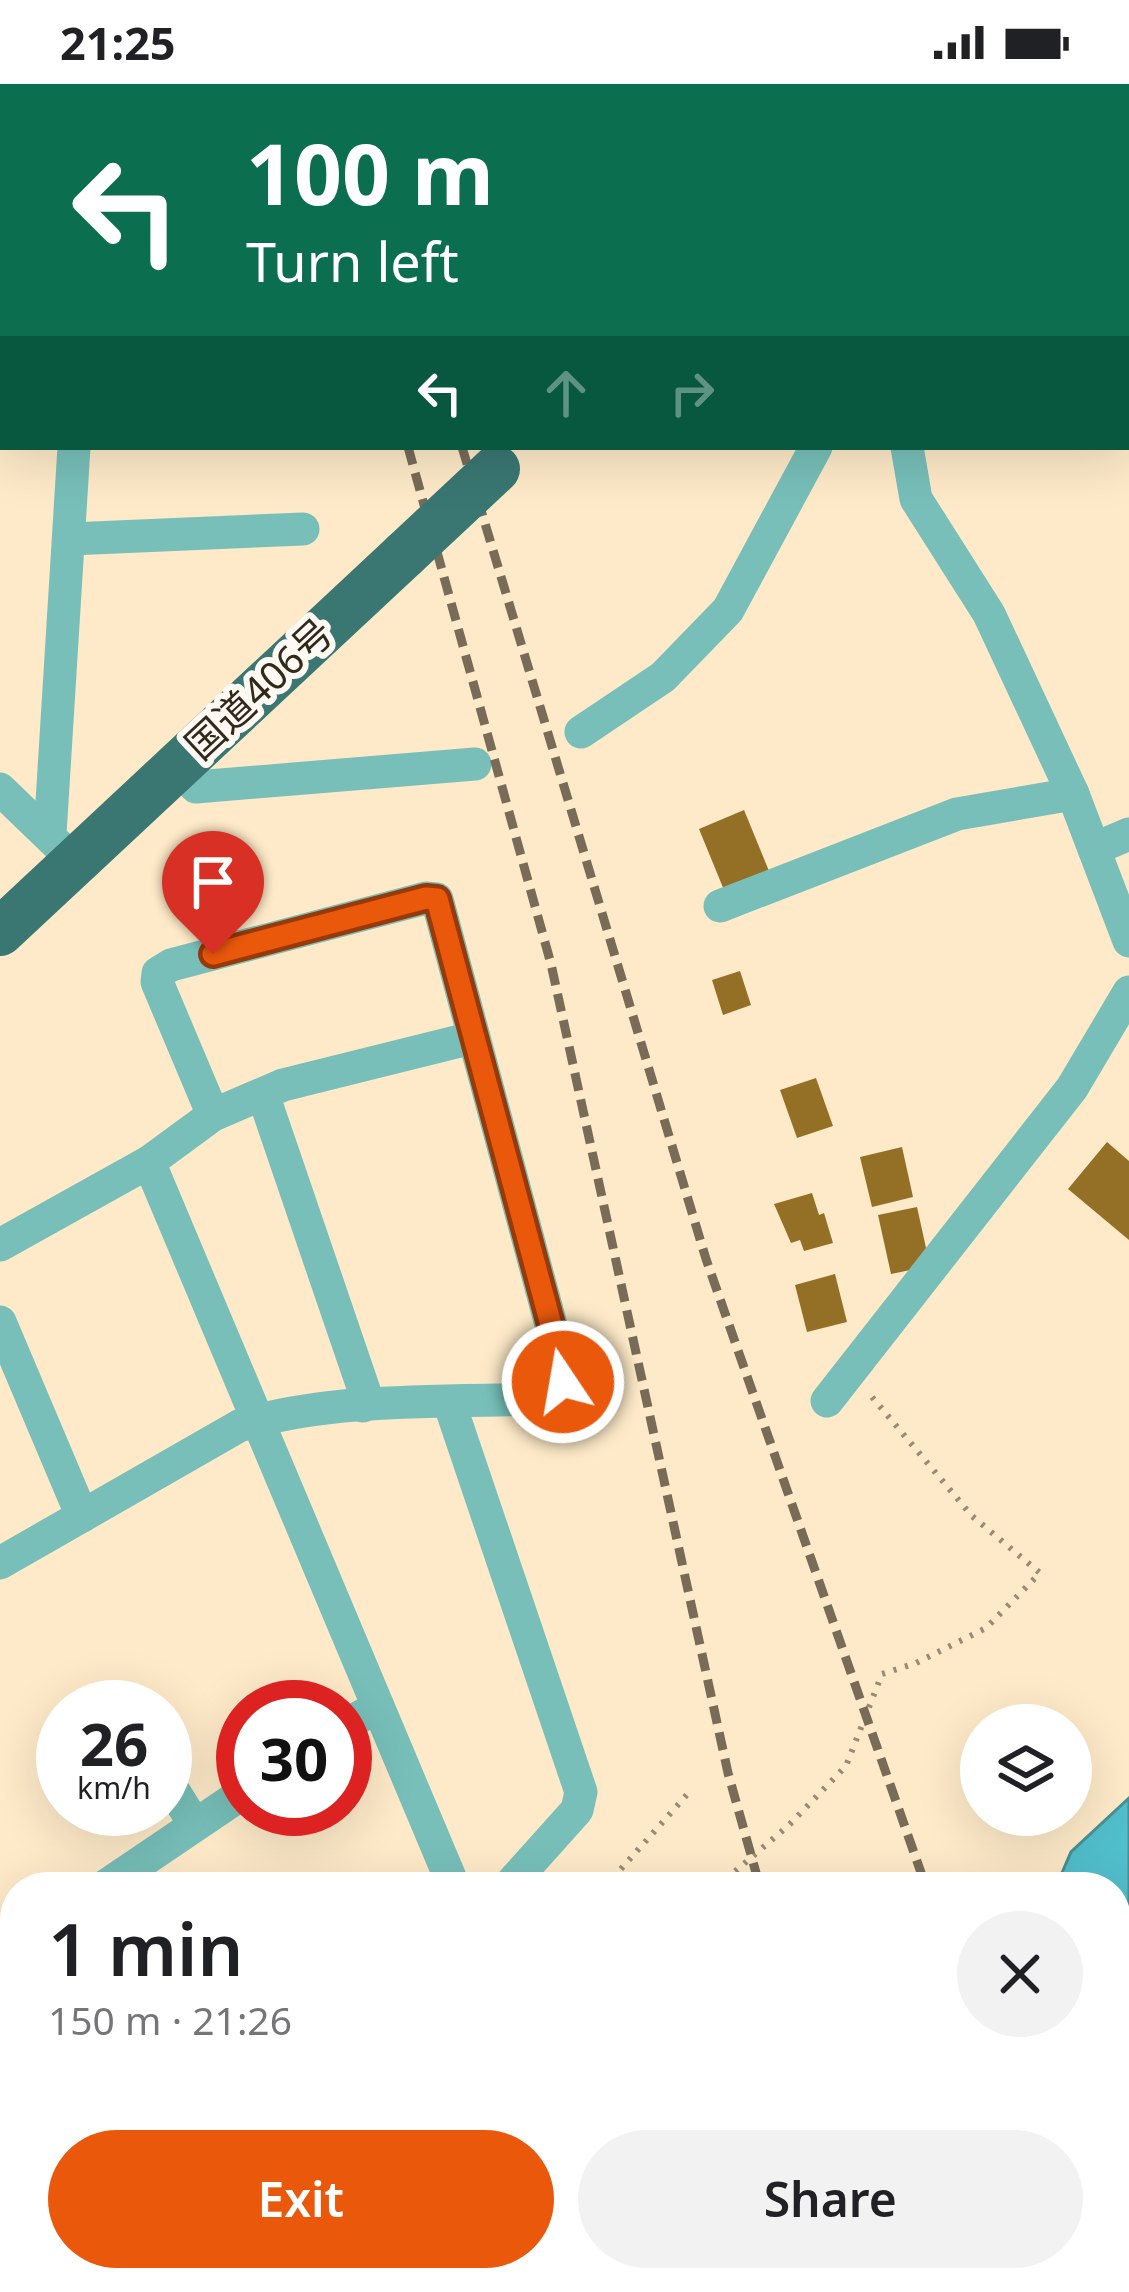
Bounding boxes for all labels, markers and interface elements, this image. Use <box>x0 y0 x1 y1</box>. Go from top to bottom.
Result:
text: 21:25 <box>60 12 176 73</box>
text: 100 m <box>246 115 494 230</box>
icon: left <box>48 132 204 288</box>
text: Turn left <box>246 224 459 298</box>
icon: left <box>407 360 473 426</box>
icon: ahead <box>533 360 599 426</box>
icon: right <box>659 360 725 426</box>
street label: 国道406号 <box>173 606 343 770</box>
pin <box>162 831 264 954</box>
icon: arrive <box>180 849 246 915</box>
position arrow <box>500 1319 626 1445</box>
speed limit sign: 30 <box>216 1680 372 1836</box>
text: 26 <box>80 1702 148 1784</box>
map controls <box>960 1704 1092 1836</box>
button: layers <box>960 1704 1092 1836</box>
text: km/h <box>77 1767 151 1808</box>
text: 1 min <box>48 1899 243 1997</box>
button: close <box>957 1911 1083 2037</box>
text: 150 m · 21:26 <box>48 1993 292 2046</box>
button: Exit <box>48 2130 554 2268</box>
button: Share <box>578 2130 1083 2268</box>

